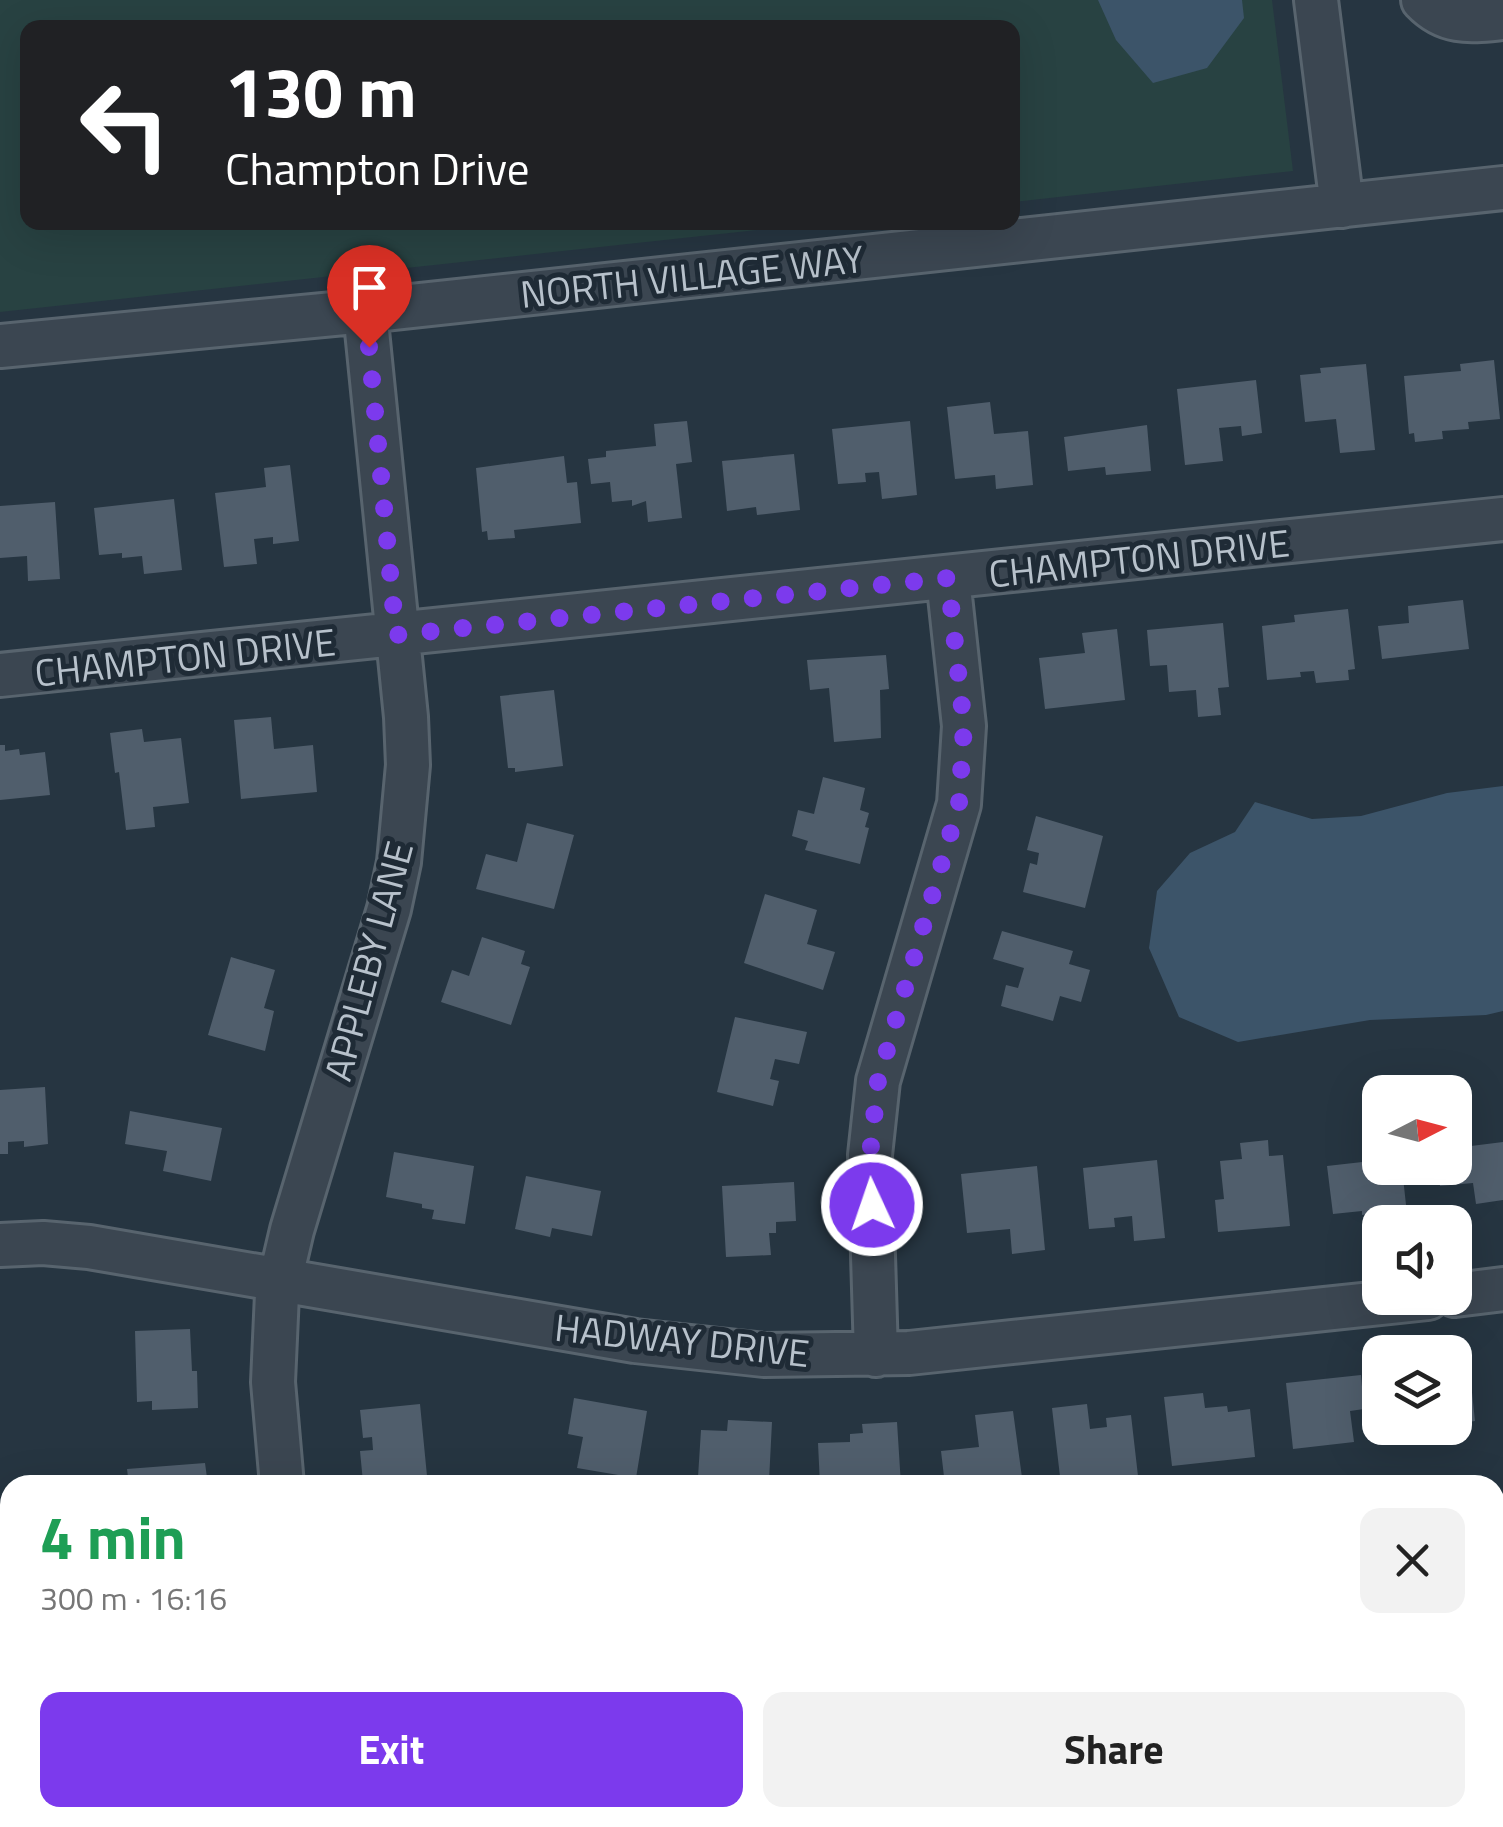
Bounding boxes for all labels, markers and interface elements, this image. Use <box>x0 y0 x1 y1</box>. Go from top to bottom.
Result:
text: 130 m <box>225 38 417 144</box>
icon: left <box>60 60 190 190</box>
text: Champton Drive <box>225 134 529 202</box>
street label: NORTH VILLAGE WAY <box>518 229 867 323</box>
pin <box>327 245 412 348</box>
icon: arrive <box>342 260 397 315</box>
street label: CHAMPTON DRIVE <box>986 513 1292 603</box>
street label: CHAMPTON DRIVE <box>32 612 338 702</box>
street label: APPLEBY LANE <box>308 835 428 1087</box>
north arrow <box>1362 1075 1472 1185</box>
map controls <box>1362 1075 1472 1445</box>
position arrow <box>820 1153 924 1257</box>
button: sound <box>1362 1205 1472 1315</box>
street label: HADWAY DRIVE <box>552 1298 812 1382</box>
button: layers <box>1362 1335 1472 1445</box>
text: 4 min <box>40 1491 186 1582</box>
button: close <box>1360 1508 1465 1613</box>
text: 300 m · 16:16 <box>40 1574 227 1622</box>
button: Exit <box>40 1692 743 1807</box>
button: Share <box>763 1692 1465 1807</box>

